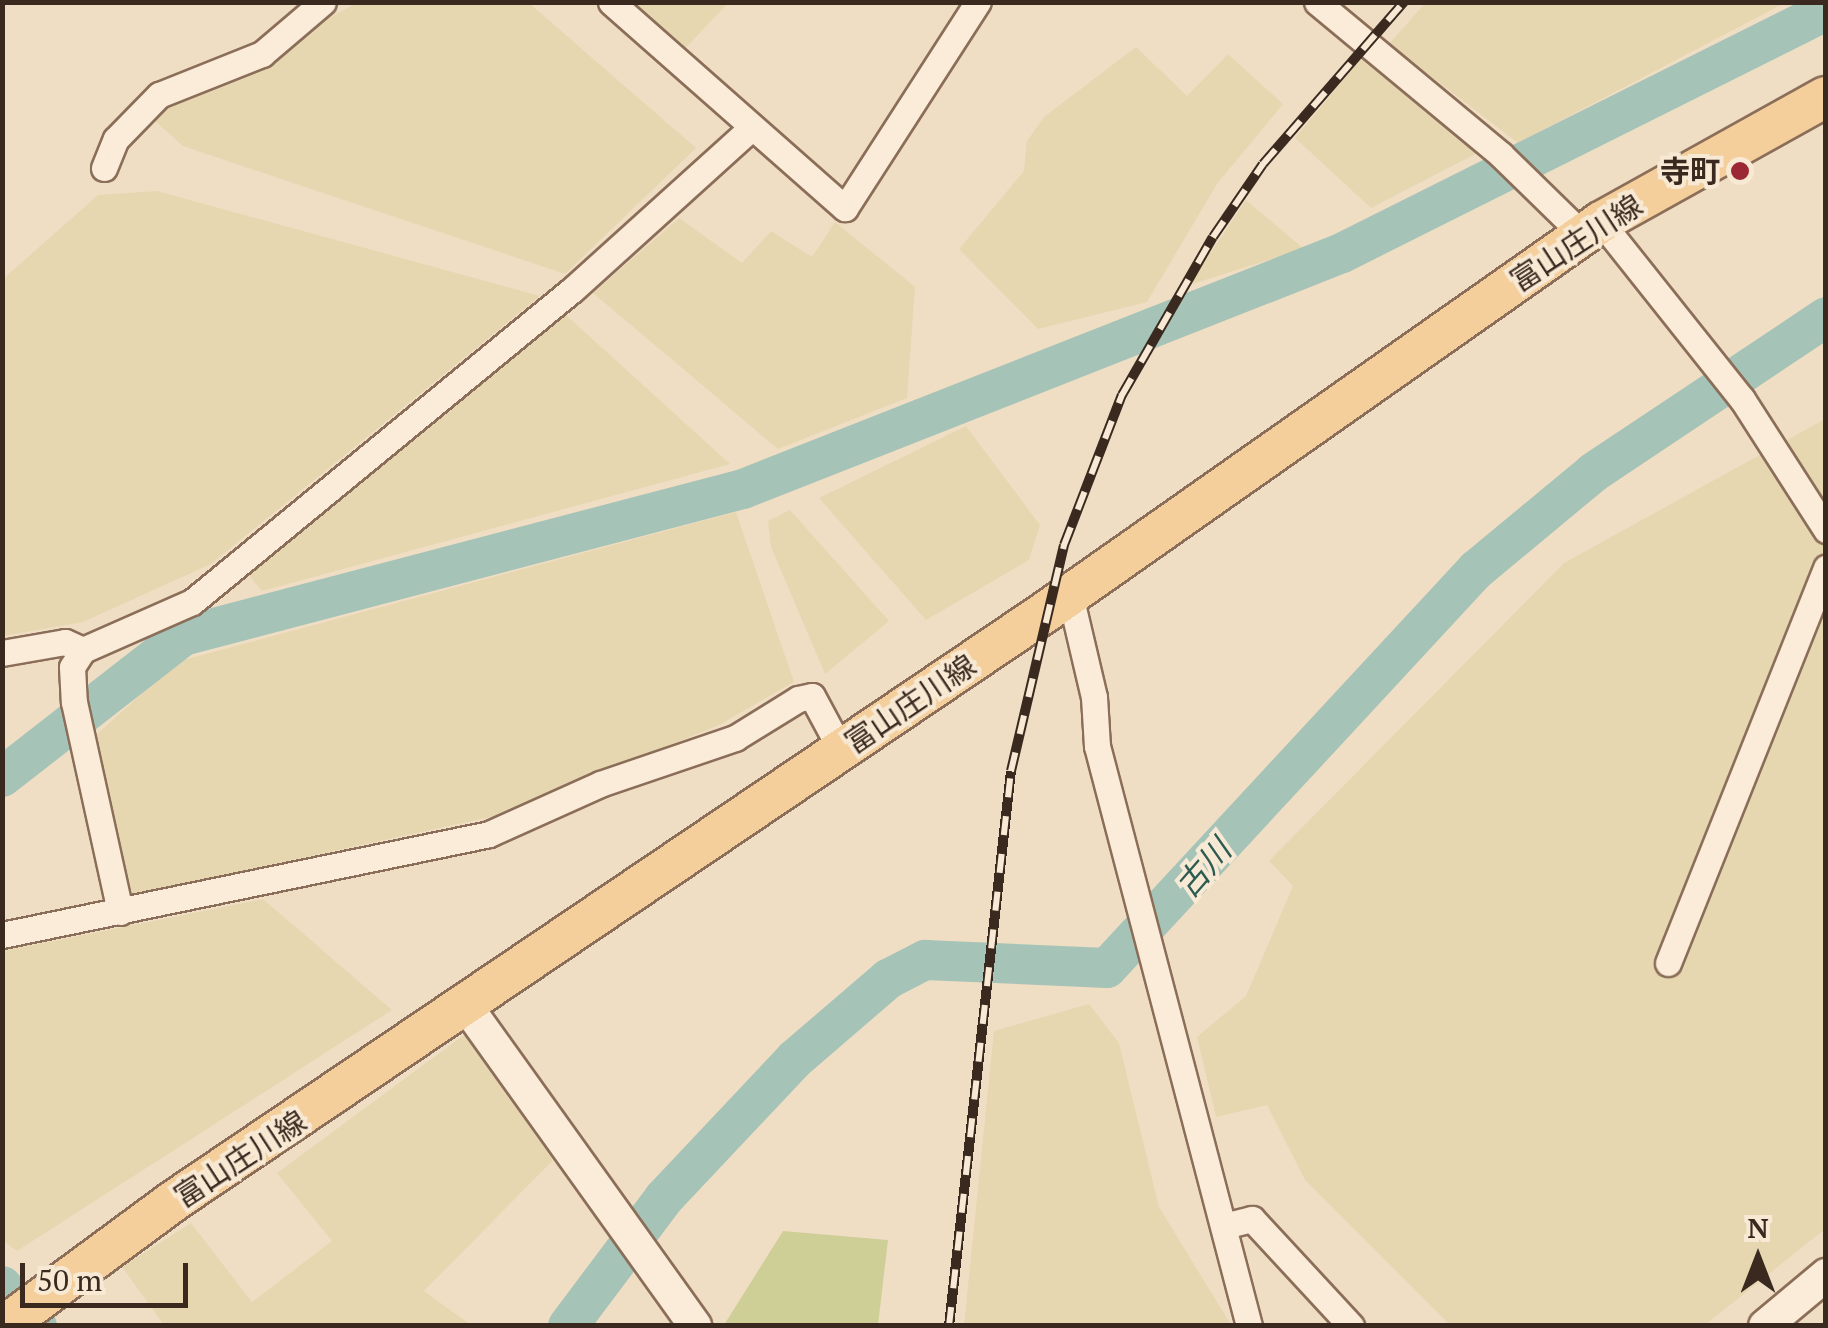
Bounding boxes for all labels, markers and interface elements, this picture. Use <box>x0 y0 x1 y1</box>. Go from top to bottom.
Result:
place label: 寺町 <box>1660 153 1720 189</box>
marker: 寺町 <box>1729 160 1751 182</box>
street label: 富山庄川線 <box>1503 187 1649 299</box>
street label: 富山庄川線 <box>838 647 982 761</box>
water label: 古川 <box>1168 831 1238 905</box>
street label: 富山庄川線 <box>167 1103 313 1215</box>
north arrow <box>1708 1208 1808 1308</box>
text: N <box>1747 1209 1769 1246</box>
scale bar <box>25 1243 192 1305</box>
text: 50 m <box>37 1260 102 1300</box>

